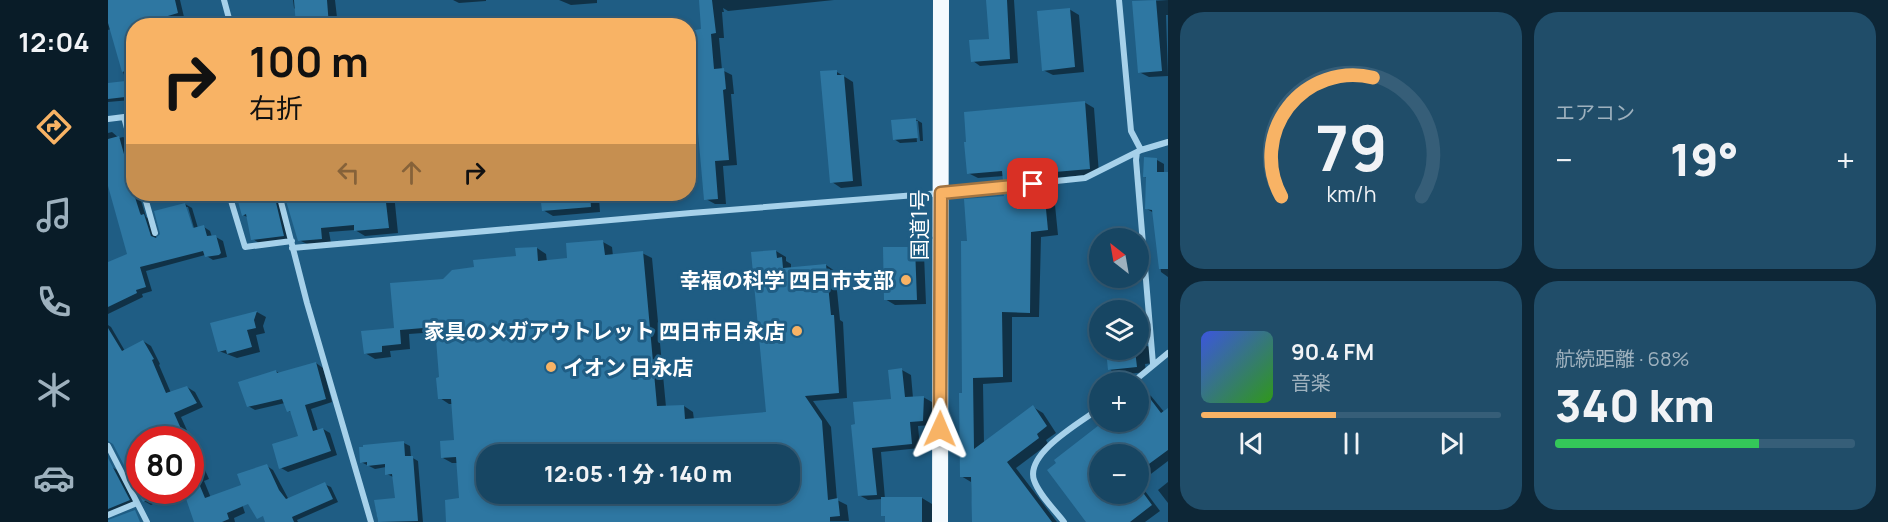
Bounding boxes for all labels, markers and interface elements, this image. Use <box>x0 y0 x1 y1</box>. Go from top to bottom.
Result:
text: 12:04 <box>18 23 90 60</box>
text: 100 m <box>249 32 369 90</box>
icon: right <box>150 42 228 120</box>
text: 右折 <box>249 89 303 126</box>
text: エアコン <box>1555 99 1635 126</box>
text: 79 <box>1315 104 1387 190</box>
icon: directions <box>33 106 75 148</box>
text: 19° <box>1670 128 1739 190</box>
text: − <box>1555 137 1573 182</box>
text: + <box>1836 137 1855 182</box>
icon: left <box>332 156 365 189</box>
icon: ahead <box>395 156 428 189</box>
icon: right <box>458 156 491 189</box>
pin <box>1007 158 1058 209</box>
icon: arrive <box>1016 167 1049 200</box>
text: km/h <box>1326 180 1376 209</box>
street label: 国道1号 <box>905 189 933 261</box>
icon: music <box>33 194 75 236</box>
north arrow <box>1089 228 1149 288</box>
map controls <box>1089 228 1149 504</box>
place label: 幸福の科学 四日市支部 <box>680 266 894 294</box>
marker: 幸福の科学 四日市支部 <box>899 273 913 287</box>
icon: phone <box>33 281 75 323</box>
button: layers <box>1089 300 1149 360</box>
place label: 家具のメガアウトレット 四日市日永店 <box>424 317 785 345</box>
marker: 家具のメガアウトレット 四日市日永店 <box>790 324 804 338</box>
text: 90.4 FM <box>1291 337 1374 367</box>
text: 航続距離 · 68% <box>1555 345 1690 372</box>
place label: イオン 日永店 <box>563 353 693 381</box>
marker: イオン 日永店 <box>544 360 558 374</box>
icon: climate <box>33 369 75 411</box>
text: 音楽 <box>1291 369 1331 396</box>
button: + <box>1089 372 1149 432</box>
text: 340 km <box>1555 374 1715 436</box>
position arrow <box>908 397 972 461</box>
speed limit sign: 80 <box>126 426 204 504</box>
icon: previous <box>1235 427 1268 460</box>
icon: pause <box>1335 427 1368 460</box>
icon: next <box>1435 427 1468 460</box>
button: − <box>1089 444 1149 504</box>
icon: car <box>33 457 75 499</box>
text: 12:05 · 1 分 · 140 m <box>544 459 732 489</box>

